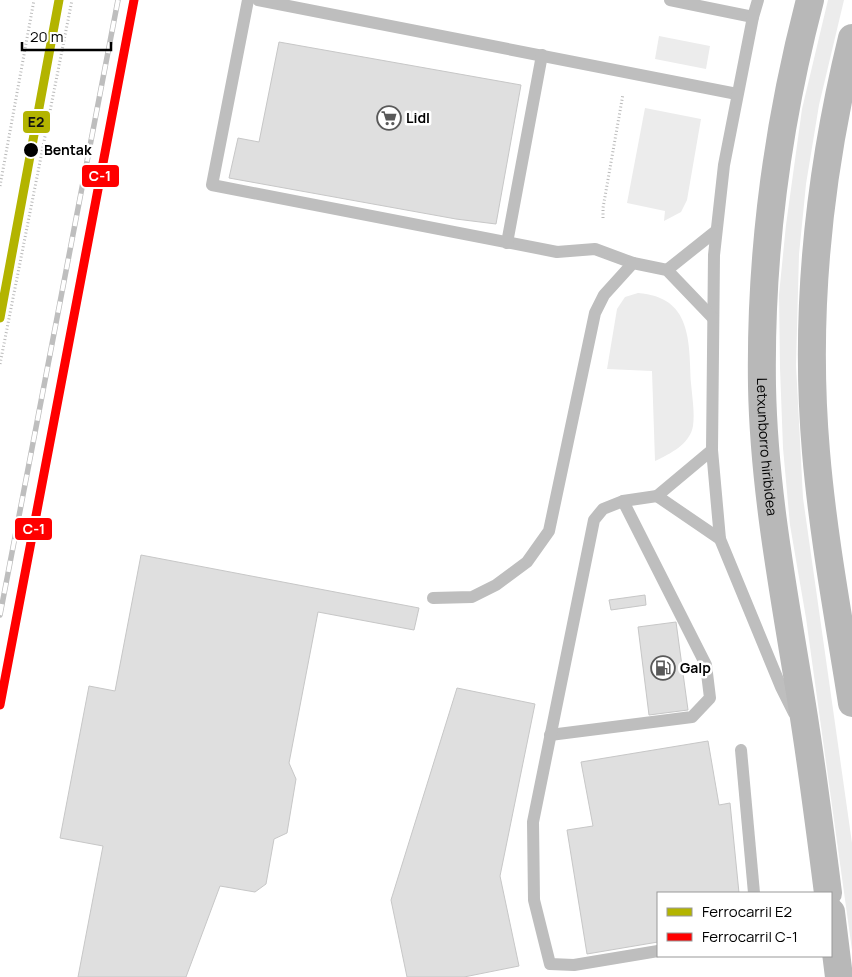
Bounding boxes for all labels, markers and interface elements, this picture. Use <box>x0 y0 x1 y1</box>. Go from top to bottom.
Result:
scale bar <box>22 20 111 52</box>
text: 20 m <box>30 26 63 47</box>
supermarket icon: Lidl <box>376 105 402 131</box>
place label: Lidl <box>406 108 430 127</box>
line badge: E2 <box>22 110 51 134</box>
text: E2 <box>28 112 44 131</box>
place label: Bentak <box>44 140 92 159</box>
marker: Bentak <box>22 141 40 159</box>
line badge: C-1 <box>81 164 120 188</box>
text: C-1 <box>89 166 111 185</box>
street label: Letxunborro hiribidea <box>753 378 782 517</box>
line badge: C-1 <box>14 517 53 541</box>
text: C-1 <box>23 519 45 538</box>
fuel station icon: Galp <box>650 655 676 681</box>
place label: Galp <box>680 658 711 677</box>
legend <box>657 892 832 957</box>
text: Ferrocarril E2 <box>702 901 792 922</box>
text: Ferrocarril C-1 <box>702 926 798 947</box>

